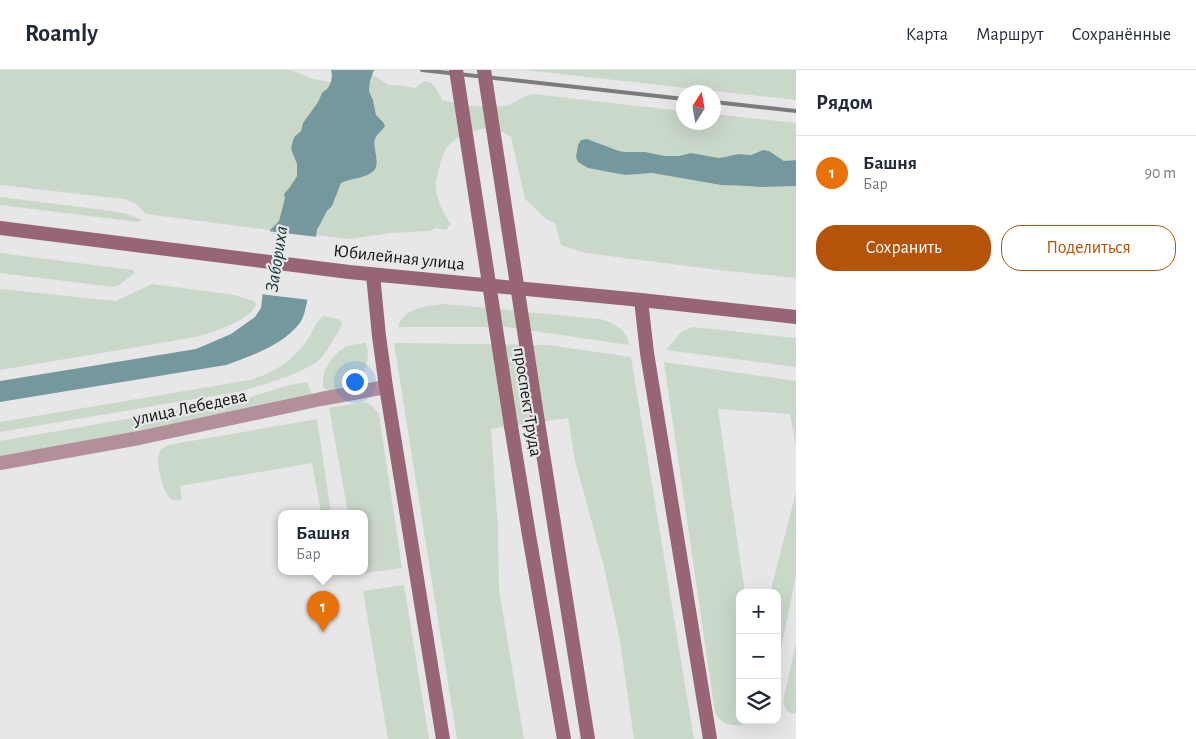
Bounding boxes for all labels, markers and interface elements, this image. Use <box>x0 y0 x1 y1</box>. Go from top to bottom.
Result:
text: Roamly <box>25 22 98 46</box>
text: Карта <box>906 26 948 44</box>
text: Маршрут <box>976 26 1044 44</box>
text: Сохранённые <box>1072 26 1171 44</box>
north arrow <box>676 85 721 130</box>
text: Рядом <box>816 92 873 113</box>
text: Башня <box>863 154 917 173</box>
text: 1 <box>829 165 835 181</box>
text: 90 m <box>1145 165 1176 181</box>
text: Бар <box>863 176 888 192</box>
water label: Забориха <box>262 225 292 293</box>
button: Сохранить <box>816 225 991 271</box>
button: Поделиться <box>1001 225 1176 271</box>
street label: Юбилейная улица <box>332 241 466 274</box>
street label: проспект Труда <box>509 346 545 458</box>
your location <box>342 369 368 395</box>
street label: улица Лебедева <box>130 386 248 429</box>
popup <box>278 510 368 575</box>
text: Башня <box>296 524 350 543</box>
text: Бар <box>296 546 321 562</box>
map controls <box>736 589 781 724</box>
button: + <box>736 589 781 634</box>
pin: 1 <box>307 591 339 632</box>
button: − <box>736 634 781 679</box>
button: layers <box>736 679 781 724</box>

